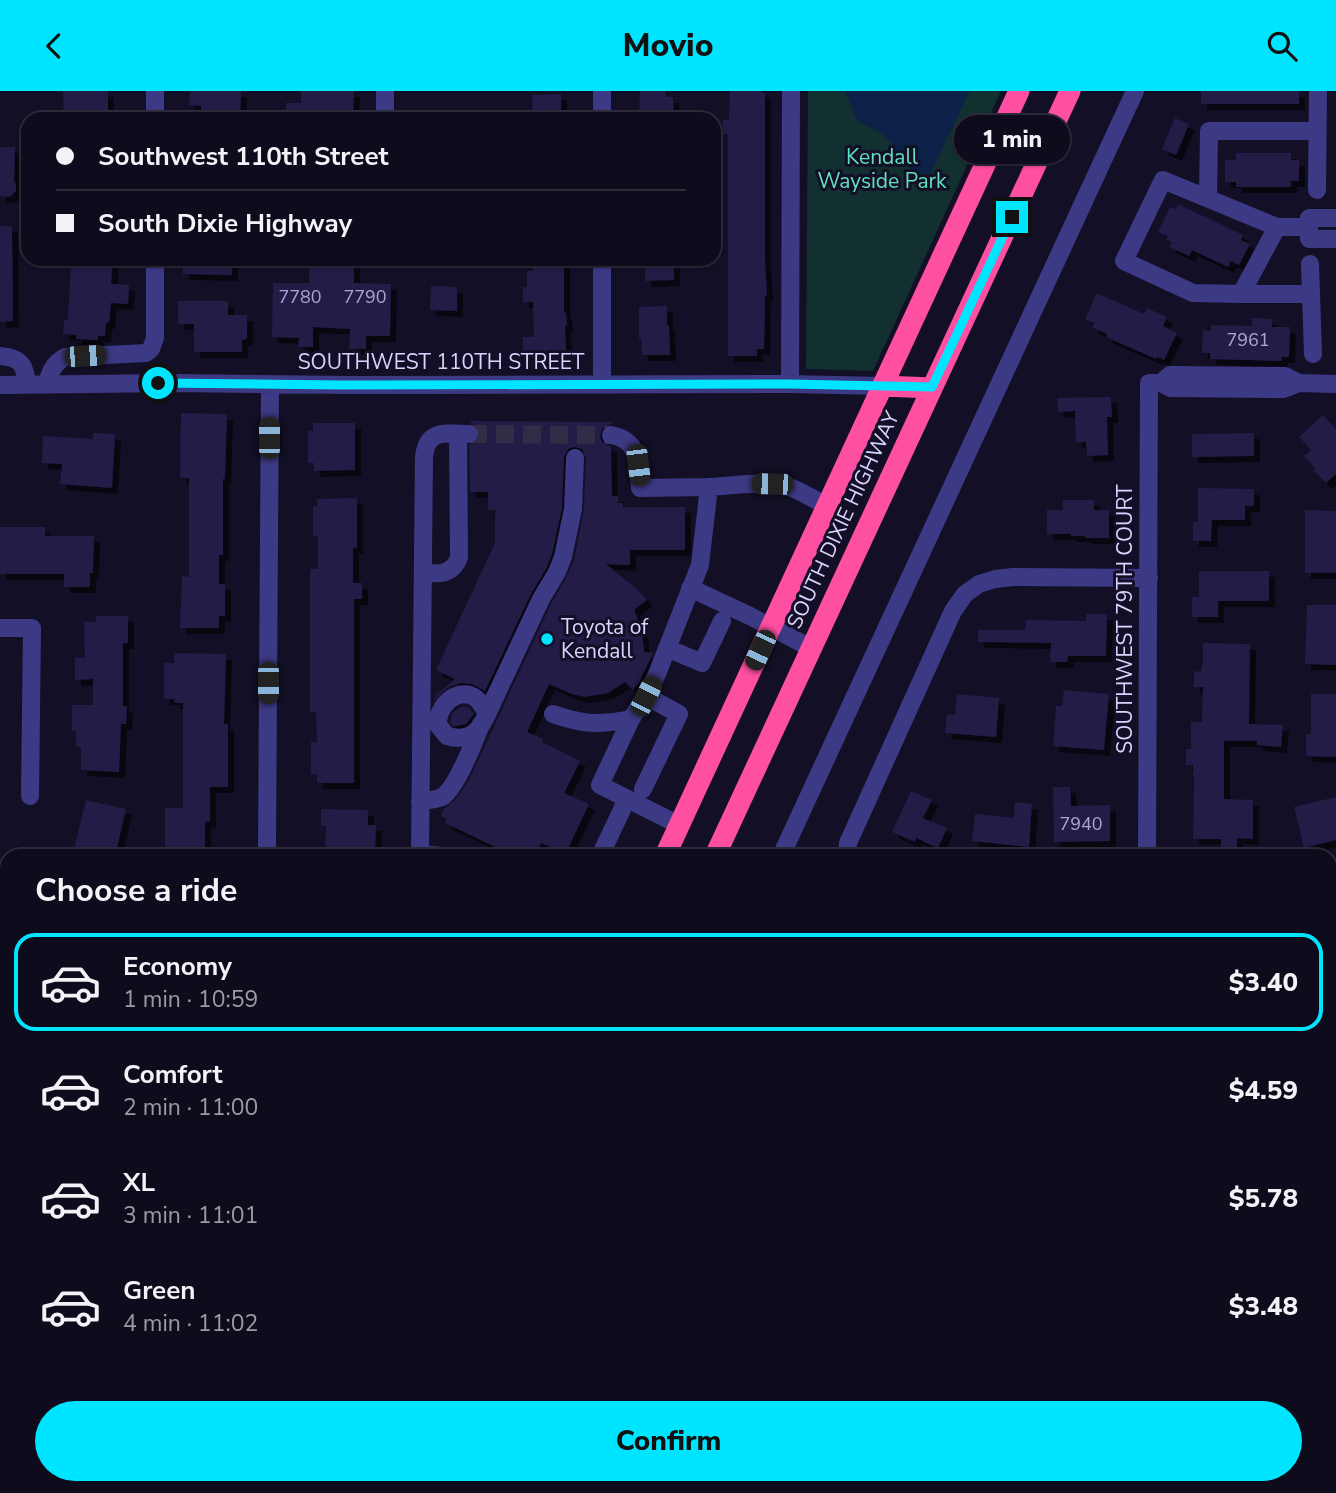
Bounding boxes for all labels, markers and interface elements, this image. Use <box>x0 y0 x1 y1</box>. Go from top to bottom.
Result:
text: Movio <box>622 24 714 67</box>
icon: back <box>35 27 73 65</box>
icon: search <box>1263 27 1301 65</box>
callout: 1 min <box>954 115 1070 165</box>
text: 1 min <box>982 124 1042 155</box>
text: Southwest 110th Street <box>98 139 388 174</box>
park label: Kendall Wayside Park <box>817 143 947 195</box>
route end <box>996 201 1028 233</box>
text: South Dixie Highway <box>98 206 352 241</box>
house number: 7780 <box>278 285 322 309</box>
house number: 7790 <box>343 285 387 309</box>
house number: 7961 <box>1226 328 1270 352</box>
car <box>64 344 107 368</box>
street label: SOUTHWEST 110TH STREET <box>298 348 585 376</box>
route start <box>142 367 174 399</box>
street label: SOUTH DIXIE HIGHWAY <box>780 406 906 633</box>
car <box>259 417 280 459</box>
car <box>626 443 651 487</box>
car <box>751 473 794 495</box>
street label: SOUTHWEST 79TH COURT <box>1111 484 1139 754</box>
place label: Toyota of Kendall <box>561 613 649 665</box>
car <box>742 627 779 673</box>
marker: Toyota of Kendall <box>539 631 555 647</box>
car <box>258 662 279 704</box>
car <box>628 673 665 719</box>
house number: 7940 <box>1059 812 1103 836</box>
text: Choose a ride <box>35 869 237 912</box>
text: Economy <box>123 949 232 984</box>
icon: car <box>39 951 102 1014</box>
text: $3.40 <box>1229 965 1298 1000</box>
text: 1 min · 10:59 <box>123 984 258 1015</box>
text: Comfort <box>123 1057 223 1092</box>
icon: car <box>39 1059 102 1122</box>
text: $4.59 <box>1229 1073 1298 1108</box>
text: 2 min · 11:00 <box>123 1092 258 1123</box>
text: XL <box>123 1165 155 1200</box>
icon: car <box>39 1167 102 1230</box>
text: $5.78 <box>1229 1181 1298 1216</box>
text: 3 min · 11:01 <box>123 1200 258 1231</box>
text: Green <box>123 1273 196 1308</box>
icon: car <box>39 1275 102 1338</box>
text: $3.48 <box>1229 1289 1298 1324</box>
text: 4 min · 11:02 <box>123 1308 258 1339</box>
button: Confirm <box>35 1401 1302 1481</box>

